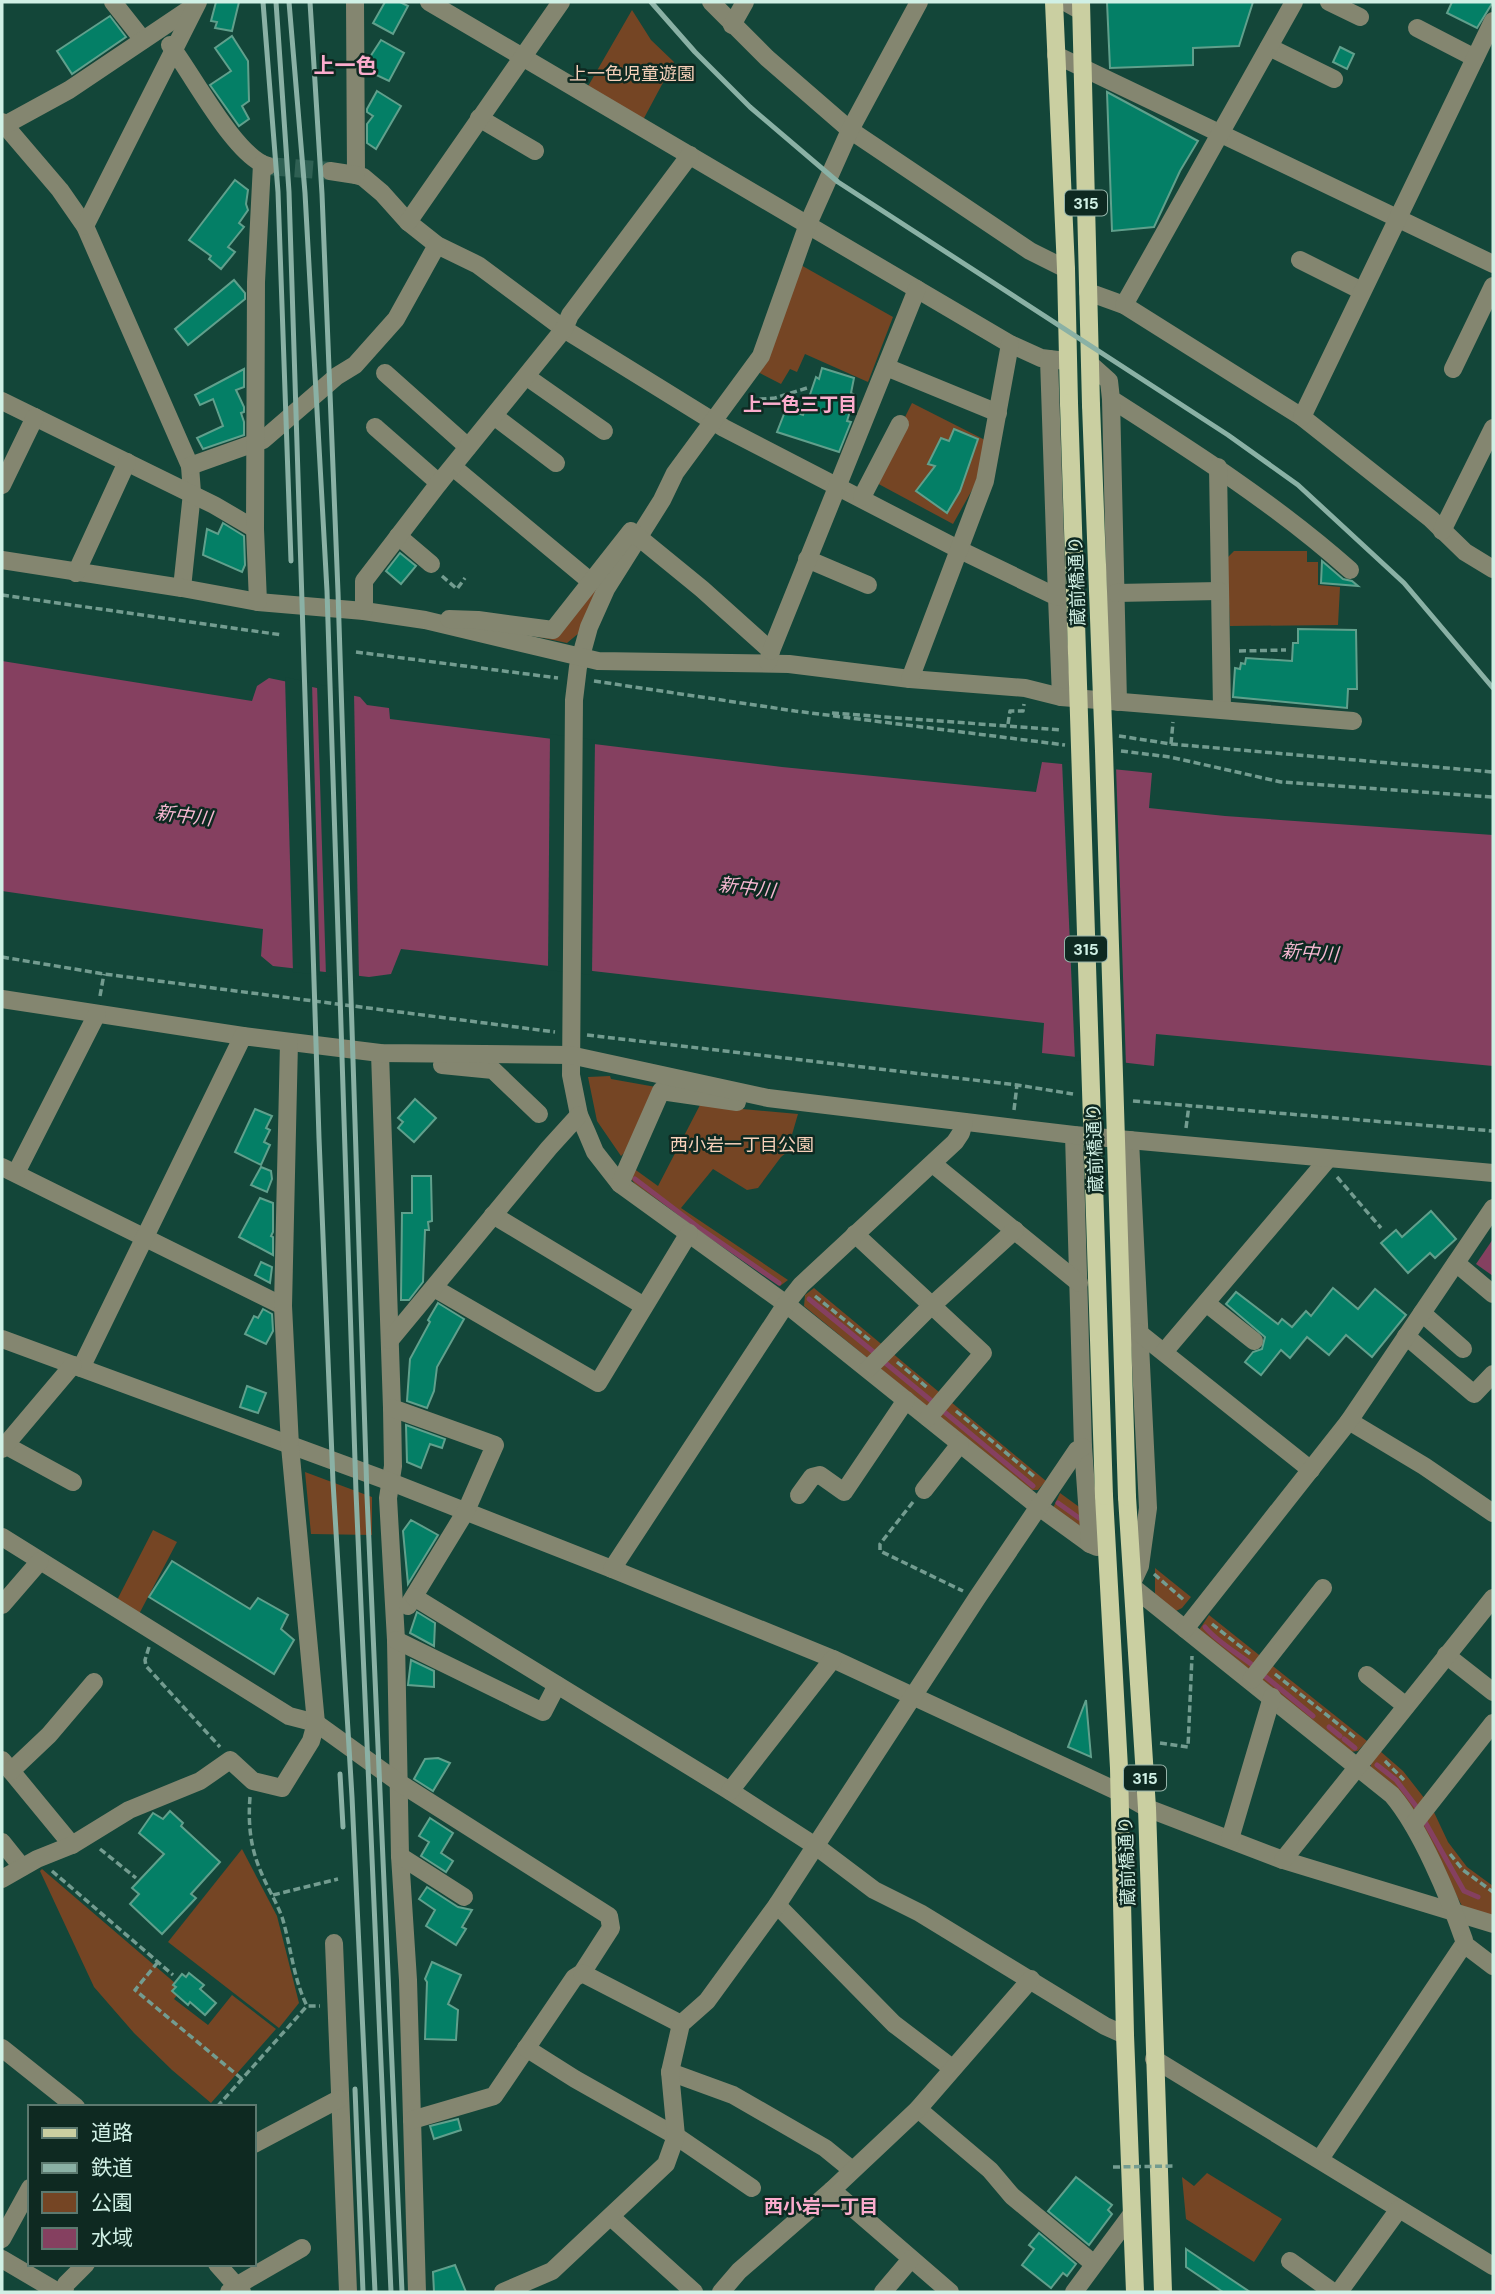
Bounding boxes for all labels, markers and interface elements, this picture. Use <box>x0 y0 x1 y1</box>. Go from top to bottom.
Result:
district label: 上一色 <box>314 52 377 80</box>
park label: 上一色児童遊園 <box>569 62 695 86</box>
road number: 315 <box>1065 190 1107 216</box>
district label: 上一色三丁目 <box>743 392 857 417</box>
street label: 蔵前橋通り <box>1063 536 1091 626</box>
water label: 新中川 <box>154 800 216 832</box>
water label: 新中川 <box>717 872 779 904</box>
road number: 315 <box>1065 937 1107 962</box>
water label: 新中川 <box>1281 938 1341 967</box>
street label: 蔵前橋通り <box>1081 1103 1109 1193</box>
park label: 西小岩一丁目公園 <box>670 1133 814 1157</box>
road number: 315 <box>1124 1766 1166 1790</box>
street label: 蔵前橋通り <box>1113 1816 1141 1906</box>
legend <box>28 2105 256 2266</box>
text: 道路 <box>91 2119 133 2147</box>
text: 鉄道 <box>91 2154 133 2182</box>
text: 公園 <box>91 2189 133 2217</box>
district label: 西小岩一丁目 <box>764 2194 878 2219</box>
text: 水域 <box>91 2224 133 2252</box>

